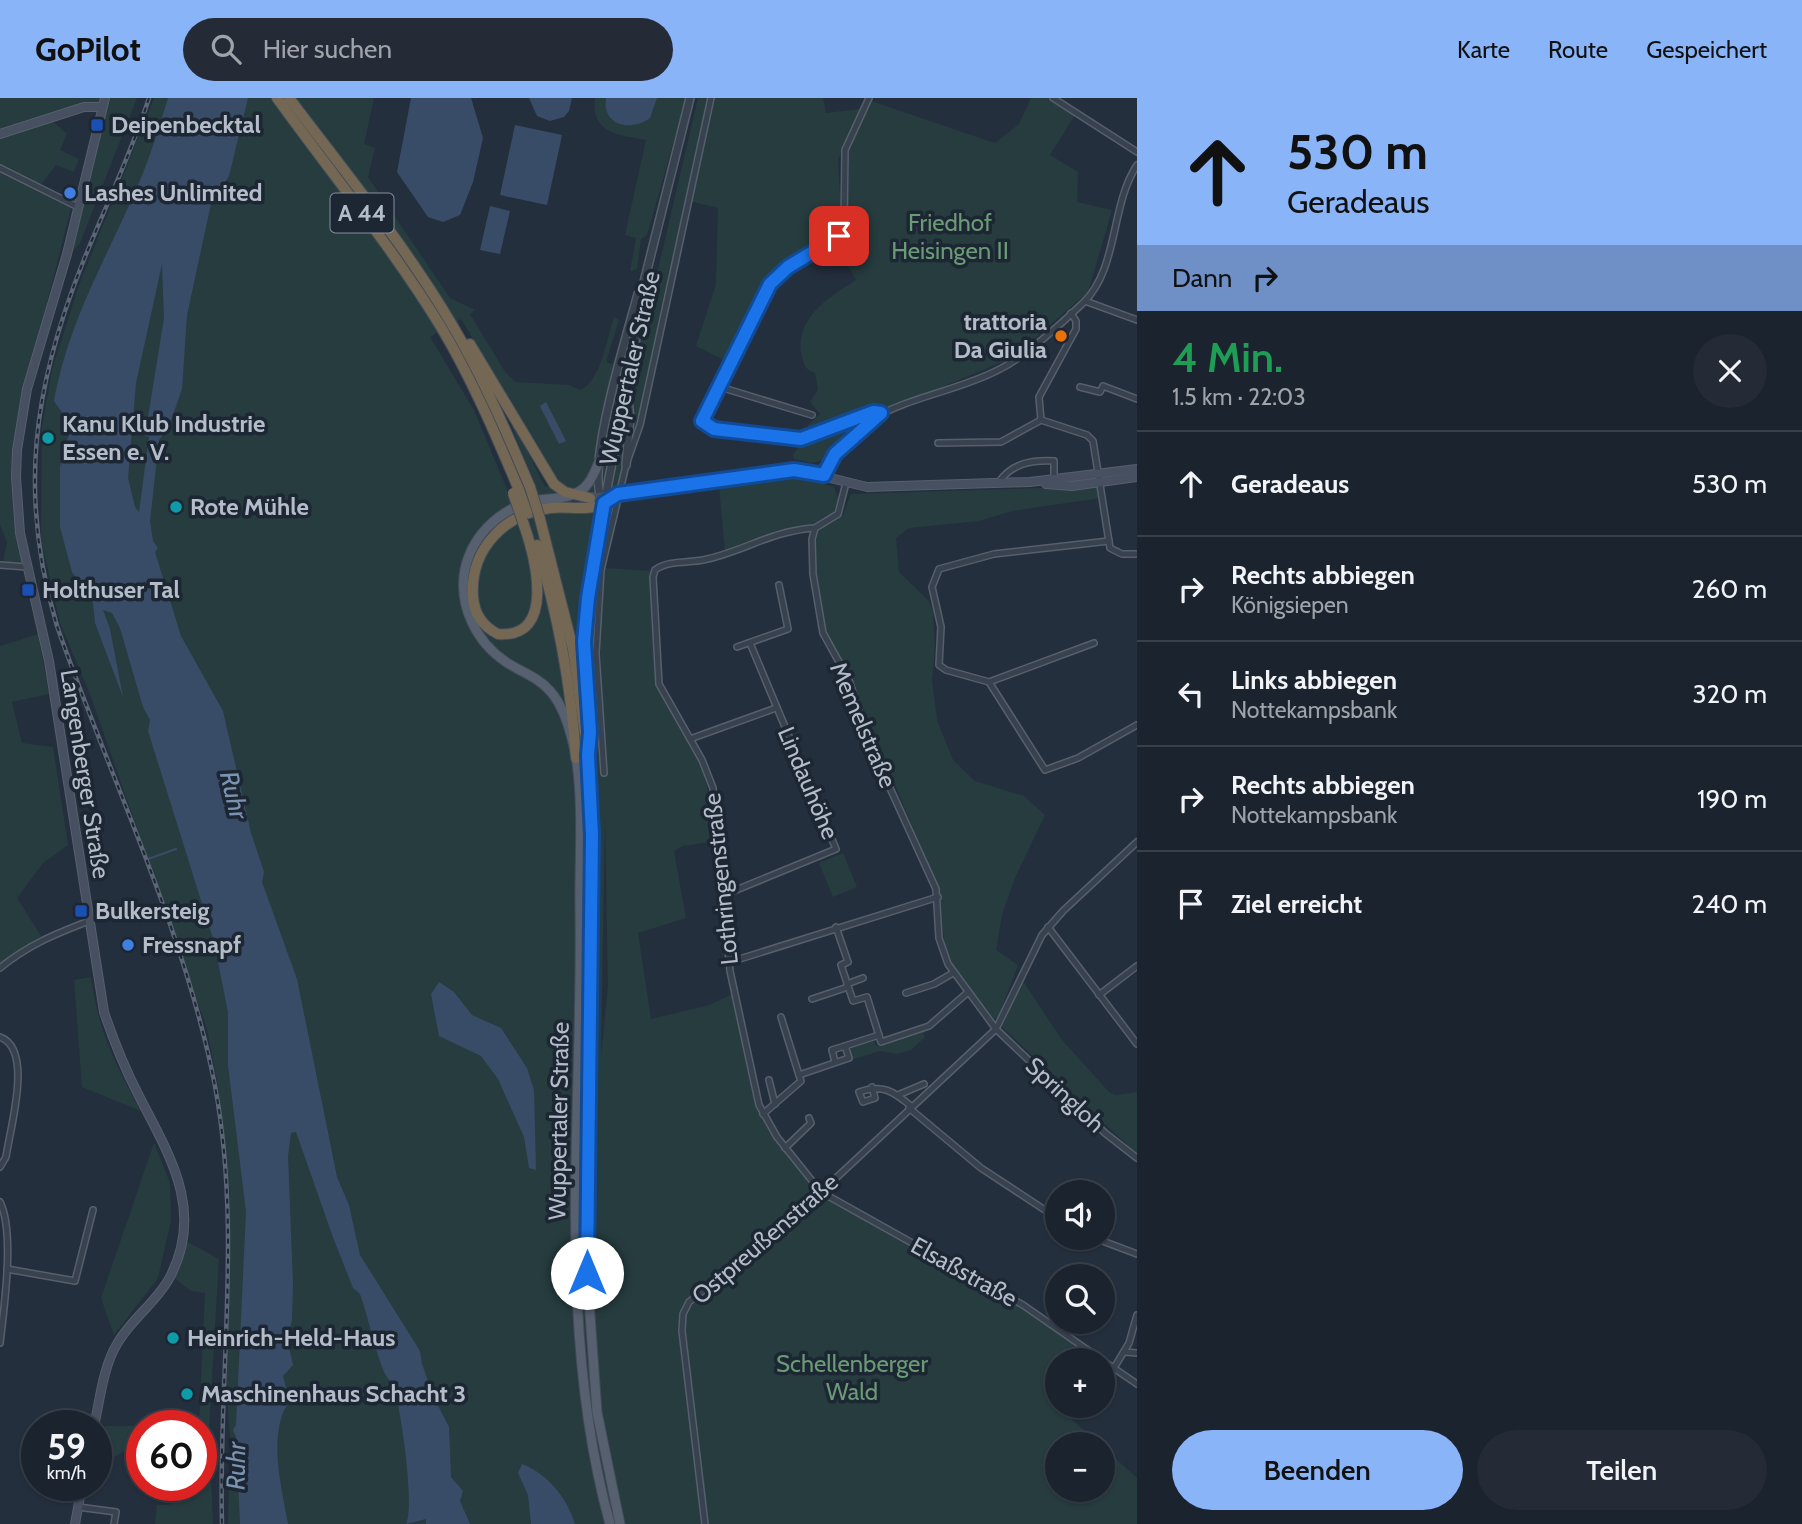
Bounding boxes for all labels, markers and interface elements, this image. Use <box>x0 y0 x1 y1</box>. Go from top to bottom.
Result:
search box <box>183 18 673 81</box>
text: GoPilot <box>35 29 141 69</box>
icon: search <box>207 30 245 68</box>
text: Hier suchen <box>263 33 392 65</box>
text: Karte <box>1457 35 1510 64</box>
text: Route <box>1548 35 1608 64</box>
text: Gespeichert <box>1646 35 1767 64</box>
place label: Deipenbecktal <box>111 110 261 139</box>
marker: Deipenbecktal <box>89 117 105 133</box>
text: 530 m <box>1287 122 1428 181</box>
icon: ahead <box>1172 126 1263 217</box>
place label: Lashes Unlimited <box>84 178 262 207</box>
text: Geradeaus <box>1287 182 1430 221</box>
marker: Lashes Unlimited <box>62 185 78 201</box>
road number: A 44 <box>330 194 394 232</box>
pin <box>809 206 869 266</box>
park label: Friedhof Heisingen II <box>891 208 1009 265</box>
icon: arrive <box>820 217 858 255</box>
icon: right <box>1246 259 1284 297</box>
text: Dann <box>1172 262 1232 294</box>
street label: Wuppertaler Straße <box>593 268 666 468</box>
place label: trattoria Da Giulia <box>954 307 1047 364</box>
marker: trattoria Da Giulia <box>1053 328 1069 344</box>
text: 4 Min. <box>1172 331 1283 383</box>
button: close <box>1693 334 1767 408</box>
text: 1.5 km · 22:03 <box>1172 383 1306 411</box>
place label: Kanu Klub Industrie Essen e. V. <box>62 409 265 466</box>
marker: Kanu Klub Industrie Essen e. V. <box>40 430 56 446</box>
icon: ahead <box>1172 465 1210 503</box>
text: Geradeaus <box>1231 468 1349 500</box>
text: 530 m <box>1692 468 1767 500</box>
place label: Rote Mühle <box>190 492 309 521</box>
marker: Rote Mühle <box>168 499 184 515</box>
text: Rechts abbiegen <box>1231 559 1415 591</box>
icon: right <box>1172 570 1210 608</box>
text: 260 m <box>1692 573 1767 605</box>
place label: Holthuser Tal <box>42 575 180 604</box>
marker: Holthuser Tal <box>20 582 36 598</box>
text: Königsiepen <box>1231 591 1349 619</box>
street label: Memelstraße <box>824 658 903 792</box>
text: Links abbiegen <box>1231 664 1397 696</box>
street label: Langenberger Straße <box>55 667 116 881</box>
icon: left <box>1172 675 1210 713</box>
text: 320 m <box>1693 678 1767 710</box>
text: Nottekampsbank <box>1231 696 1397 724</box>
street label: Lindauhöhe <box>772 722 845 843</box>
water label: Ruhr <box>213 768 255 823</box>
text: Rechts abbiegen <box>1231 769 1415 801</box>
icon: right <box>1172 780 1210 818</box>
text: 190 m <box>1697 783 1767 815</box>
street label: Lothringenstraße <box>697 792 744 966</box>
text: Nottekampsbank <box>1231 801 1397 829</box>
icon: arrive <box>1172 885 1210 923</box>
text: Ziel erreicht <box>1231 888 1362 920</box>
text: 240 m <box>1692 888 1767 920</box>
place label: Bulkersteig <box>95 896 209 925</box>
marker: Bulkersteig <box>73 903 89 919</box>
place label: Fressnapf <box>142 930 241 959</box>
marker: Fressnapf <box>120 937 136 953</box>
street label: Wuppertaler Straße <box>542 1022 575 1220</box>
street label: Springloh <box>1020 1051 1111 1138</box>
street label: Ostpreußenstraße <box>686 1167 844 1310</box>
map controls <box>1045 1180 1115 1502</box>
button: sound <box>1045 1180 1115 1250</box>
street label: Elsaßstraße <box>906 1230 1022 1313</box>
position arrow <box>550 1236 624 1310</box>
button: search <box>1045 1264 1115 1334</box>
place label: Heinrich-Held-Haus <box>187 1323 395 1352</box>
marker: Heinrich-Held-Haus <box>165 1330 181 1346</box>
button: + <box>1045 1348 1115 1418</box>
park label: Schellenberger Wald <box>776 1349 928 1406</box>
place label: Maschinenhaus Schacht 3 <box>201 1379 466 1408</box>
marker: Maschinenhaus Schacht 3 <box>179 1386 195 1402</box>
speed limit sign: 60 <box>126 1410 217 1501</box>
text: 59 <box>47 1425 86 1468</box>
button: Beenden <box>1172 1430 1463 1510</box>
button: Teilen <box>1477 1430 1767 1510</box>
button: − <box>1045 1432 1115 1502</box>
water label: Ruhr <box>220 1441 252 1490</box>
text: km/h <box>47 1462 86 1484</box>

